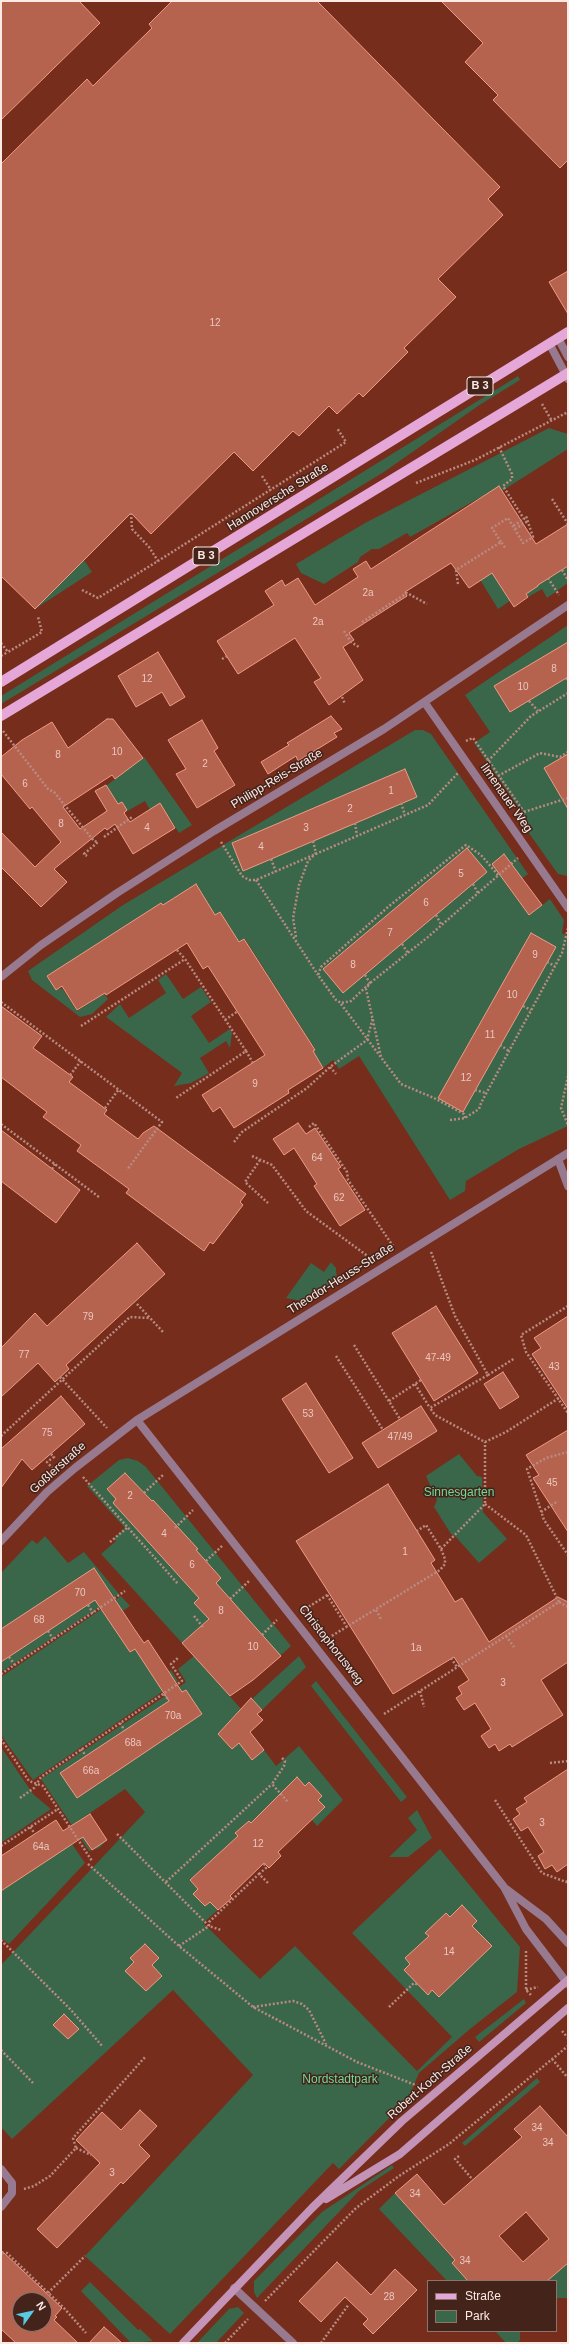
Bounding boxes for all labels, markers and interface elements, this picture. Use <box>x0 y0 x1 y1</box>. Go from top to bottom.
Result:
house number: 12 <box>209 317 221 329</box>
road number: B 3 <box>467 377 493 395</box>
street label: Hannoversche Straße <box>225 460 331 534</box>
road number: B 3 <box>193 547 219 565</box>
house number: 2a <box>362 587 374 599</box>
house number: 2a <box>312 616 324 628</box>
house number: 8 <box>551 663 557 675</box>
house number: 12 <box>141 673 153 685</box>
house number: 10 <box>517 681 529 693</box>
house number: 10 <box>111 746 123 758</box>
street label: Philipp-Reis-Straße <box>229 746 325 812</box>
house number: 8 <box>55 749 61 761</box>
house number: 2 <box>202 758 208 770</box>
street label: Ilmenauer Weg <box>477 761 535 835</box>
house number: 6 <box>22 778 28 790</box>
house number: 1 <box>388 785 394 797</box>
house number: 2 <box>347 803 353 815</box>
house number: 8 <box>58 818 64 830</box>
house number: 4 <box>144 822 150 834</box>
house number: 3 <box>303 822 309 834</box>
house number: 4 <box>258 841 264 853</box>
house number: 5 <box>458 868 464 880</box>
house number: 6 <box>423 897 429 909</box>
house number: 7 <box>387 927 393 939</box>
house number: 9 <box>532 949 538 961</box>
house number: 8 <box>350 959 356 971</box>
house number: 10 <box>506 989 518 1001</box>
house number: 11 <box>485 1029 495 1041</box>
house number: 12 <box>460 1072 472 1084</box>
house number: 9 <box>252 1078 258 1090</box>
house number: 64 <box>311 1152 323 1164</box>
house number: 62 <box>333 1192 345 1204</box>
street label: Theodor-Heuss-Straße <box>285 1240 397 1318</box>
house number: 79 <box>82 1311 94 1323</box>
house number: 77 <box>18 1349 30 1361</box>
house number: 47-49 <box>425 1352 451 1364</box>
house number: 43 <box>548 1361 560 1373</box>
house number: 53 <box>302 1408 314 1420</box>
house number: 75 <box>41 1427 53 1439</box>
house number: 47/49 <box>387 1431 413 1443</box>
street label: Goßlerstraße <box>27 1439 89 1497</box>
house number: 45 <box>546 1477 558 1489</box>
park label: Sinnesgarten <box>424 1486 494 1500</box>
house number: 2 <box>127 1490 133 1502</box>
house number: 4 <box>161 1528 167 1540</box>
house number: 1 <box>402 1546 408 1558</box>
house number: 6 <box>189 1559 195 1571</box>
house number: 70 <box>74 1587 86 1599</box>
street label: Christophorusweg <box>296 1602 366 1688</box>
house number: 8 <box>218 1605 224 1617</box>
house number: 68 <box>33 1614 45 1626</box>
house number: 10 <box>247 1641 259 1653</box>
house number: 1a <box>410 1642 422 1654</box>
house number: 3 <box>500 1677 506 1689</box>
house number: 70a <box>165 1710 181 1722</box>
house number: 68a <box>125 1737 141 1749</box>
house number: 66a <box>83 1765 99 1777</box>
house number: 3 <box>539 1817 545 1829</box>
house number: 12 <box>252 1838 264 1850</box>
house number: 64a <box>33 1841 49 1853</box>
house number: 14 <box>443 1946 455 1958</box>
street label: Robert-Koch-Straße <box>385 2041 475 2123</box>
park label: Nordstadtpark <box>302 2073 378 2087</box>
house number: 34 <box>531 2122 543 2134</box>
house number: 34 <box>542 2137 554 2149</box>
house number: 3 <box>109 2167 115 2179</box>
house number: 34 <box>409 2188 421 2200</box>
house number: 34 <box>459 2255 471 2267</box>
legend <box>427 2280 557 2332</box>
text: Straße <box>465 2289 501 2303</box>
house number: 28 <box>383 2291 395 2303</box>
north arrow <box>12 2292 52 2332</box>
text: N <box>34 2299 48 2313</box>
text: Park <box>465 2309 490 2323</box>

